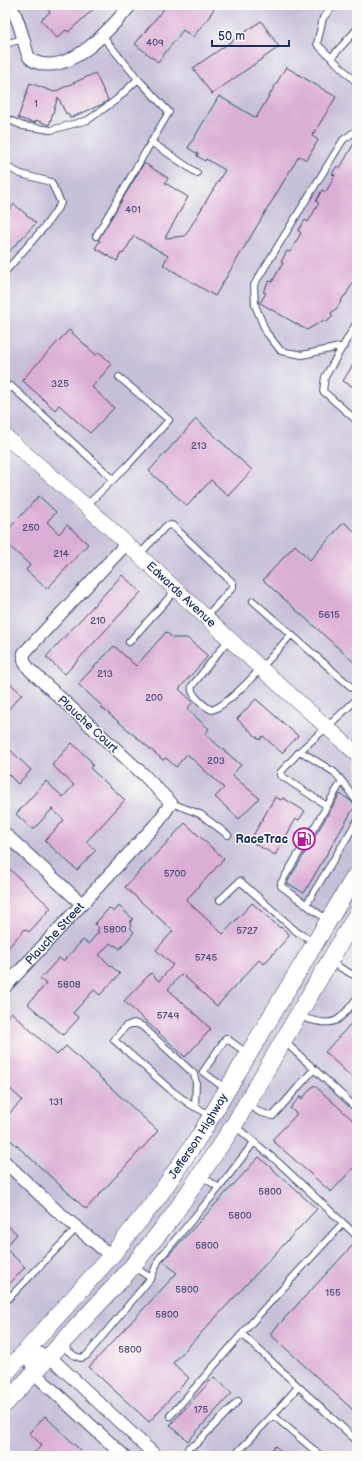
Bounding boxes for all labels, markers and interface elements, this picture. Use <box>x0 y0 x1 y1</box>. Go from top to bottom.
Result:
scale bar <box>212 22 289 48</box>
text: 50 m <box>218 29 245 44</box>
house number: 409 <box>146 37 164 49</box>
house number: 1 <box>34 98 38 110</box>
house number: 401 <box>125 204 141 216</box>
house number: 325 <box>51 378 69 390</box>
house number: 213 <box>191 440 207 452</box>
house number: 250 <box>22 522 40 534</box>
house number: 214 <box>53 548 69 560</box>
street label: Edwards Avenue <box>143 559 219 631</box>
house number: 5615 <box>318 609 340 621</box>
house number: 210 <box>90 615 106 627</box>
house number: 213 <box>97 668 113 680</box>
house number: 200 <box>145 692 163 704</box>
street label: Plauche Court <box>54 693 121 756</box>
house number: 203 <box>207 755 225 767</box>
fuel station icon: RaceTrac <box>291 826 317 852</box>
place label: RaceTrac <box>235 832 288 847</box>
house number: 5700 <box>164 868 186 880</box>
street label: Plauche Street <box>22 899 88 968</box>
house number: 5800 <box>103 924 127 936</box>
house number: 5727 <box>236 925 258 937</box>
house number: 5745 <box>195 952 217 964</box>
house number: 5808 <box>57 979 81 991</box>
house number: 5749 <box>157 1010 179 1022</box>
street label: Jefferson Highway <box>165 1090 232 1182</box>
house number: 131 <box>49 1096 63 1108</box>
house number: 5800 <box>258 1186 282 1198</box>
house number: 5800 <box>228 1210 252 1222</box>
house number: 5800 <box>195 1240 219 1252</box>
house number: 5800 <box>175 1284 199 1296</box>
house number: 155 <box>325 1287 341 1299</box>
house number: 5800 <box>155 1309 179 1321</box>
house number: 5800 <box>118 1344 142 1356</box>
house number: 175 <box>194 1404 209 1416</box>

